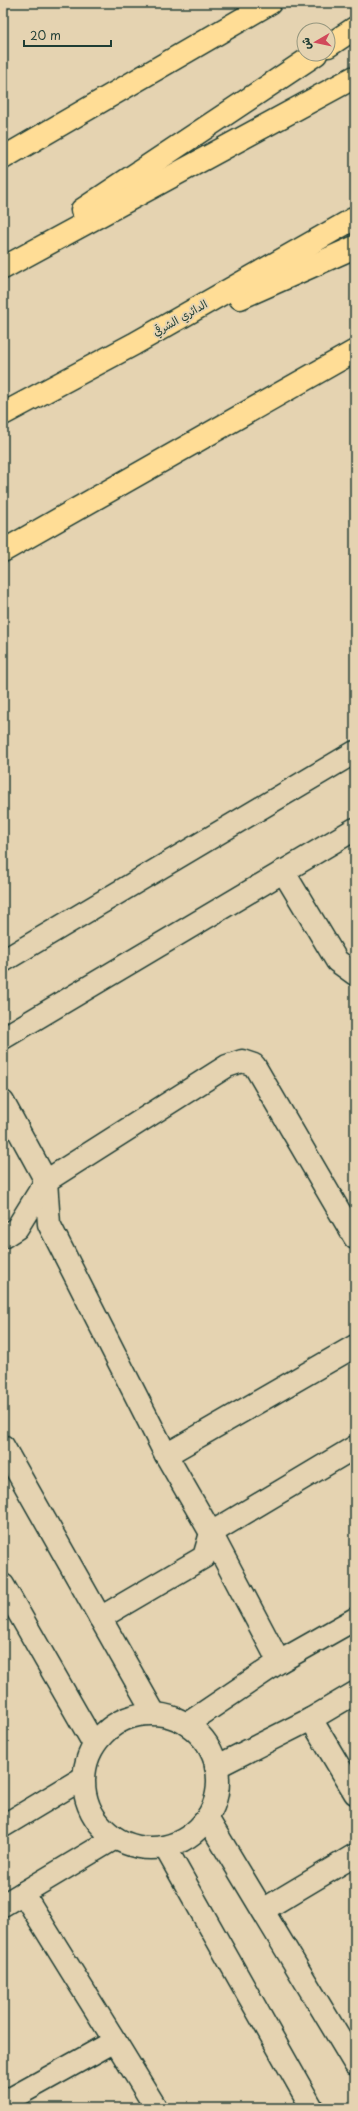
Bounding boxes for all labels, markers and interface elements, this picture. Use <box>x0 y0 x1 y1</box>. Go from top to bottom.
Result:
scale bar <box>24 22 111 48</box>
north arrow <box>296 22 336 62</box>
text: 20 m <box>30 26 61 44</box>
text: ش <box>296 36 315 51</box>
street label: الدائري الشرقي <box>149 295 211 341</box>

